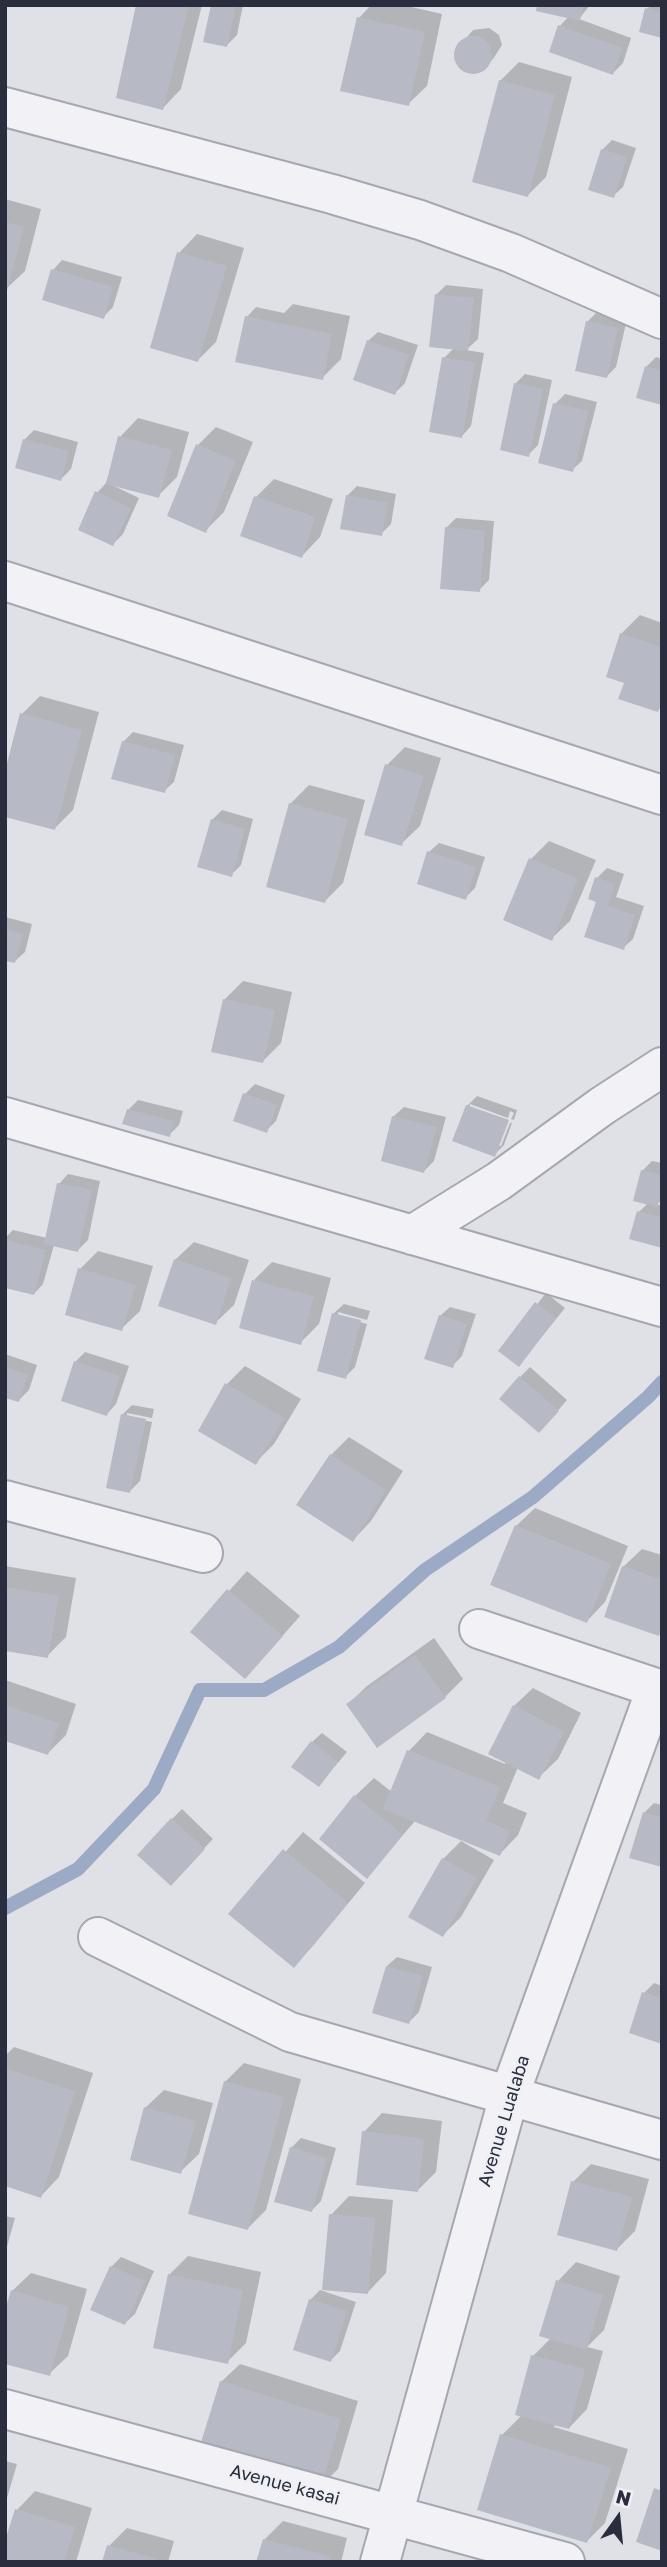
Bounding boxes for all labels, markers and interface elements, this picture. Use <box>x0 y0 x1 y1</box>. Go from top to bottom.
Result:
street label: Avenue Lualaba <box>474 2053 534 2189</box>
street label: Avenue kasai <box>228 2460 342 2510</box>
north arrow <box>583 2483 653 2553</box>
text: N <box>614 2484 634 2510</box>

